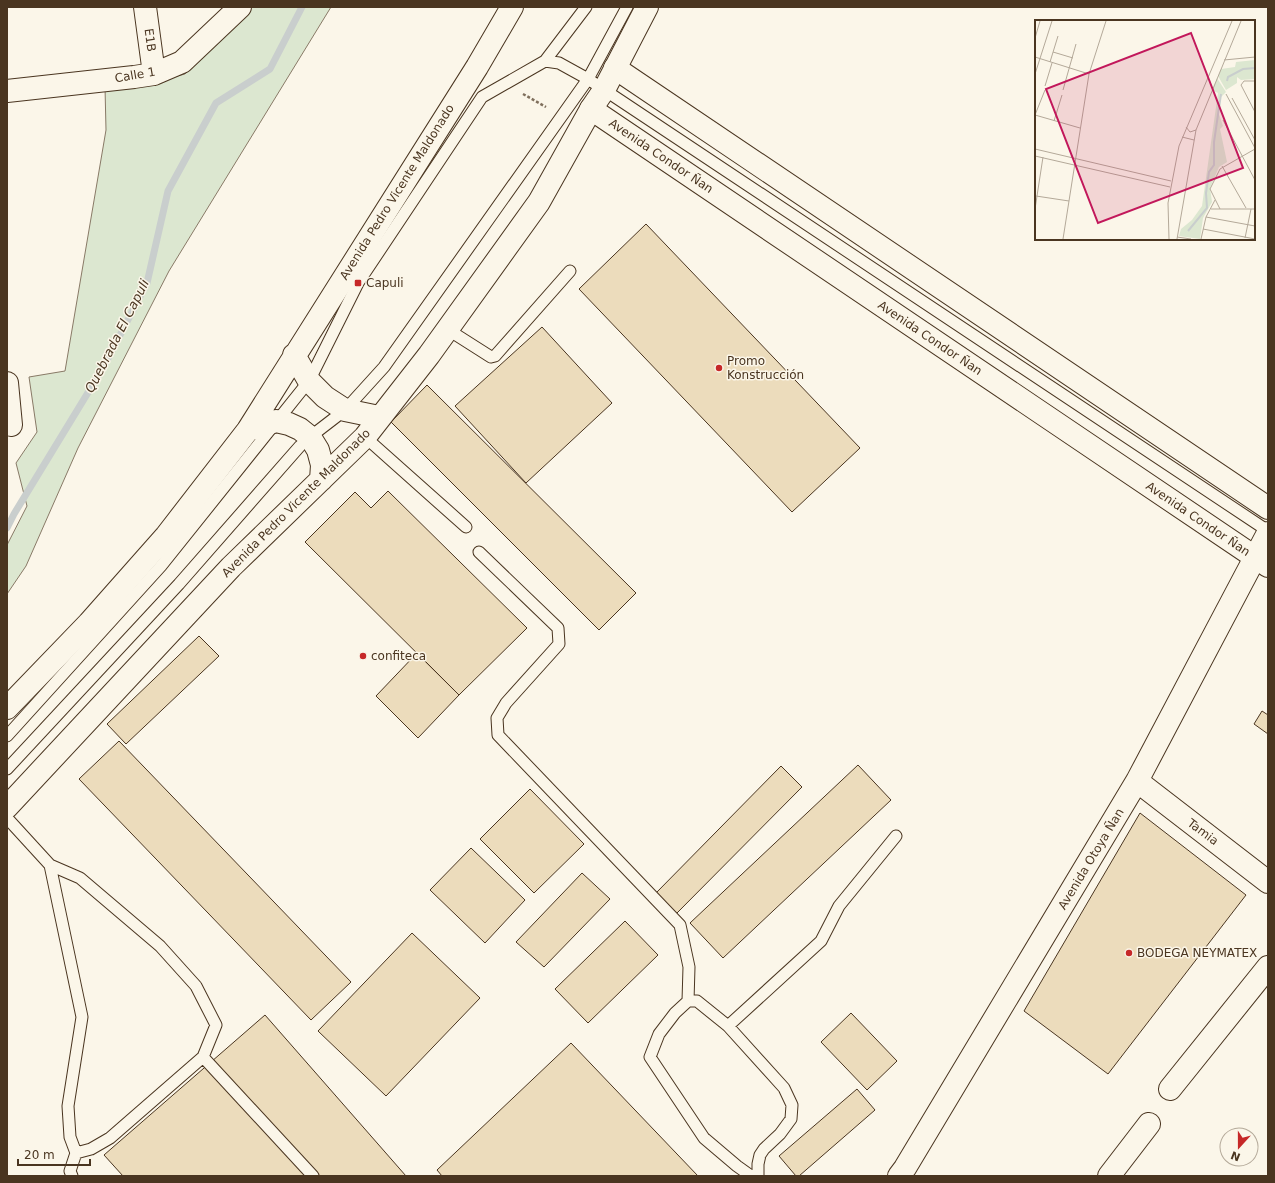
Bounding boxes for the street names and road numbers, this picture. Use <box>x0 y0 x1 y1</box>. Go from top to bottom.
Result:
street label: E1B <box>141 27 159 53</box>
street label: Calle 1 <box>113 65 157 85</box>
street label: Avenida Pedro Vicente Maldonado <box>337 102 457 282</box>
street label: Avenida Condor Ñan <box>606 115 716 196</box>
street label: Avenida Condor Ñan <box>875 297 985 378</box>
street label: Avenida Pedro Vicente Maldonado <box>219 426 373 580</box>
street label: Avenida Condor Ñan <box>1143 478 1253 559</box>
street label: Avenida Otoya Ñan <box>1054 805 1127 912</box>
street label: Tamia <box>1184 815 1221 848</box>

